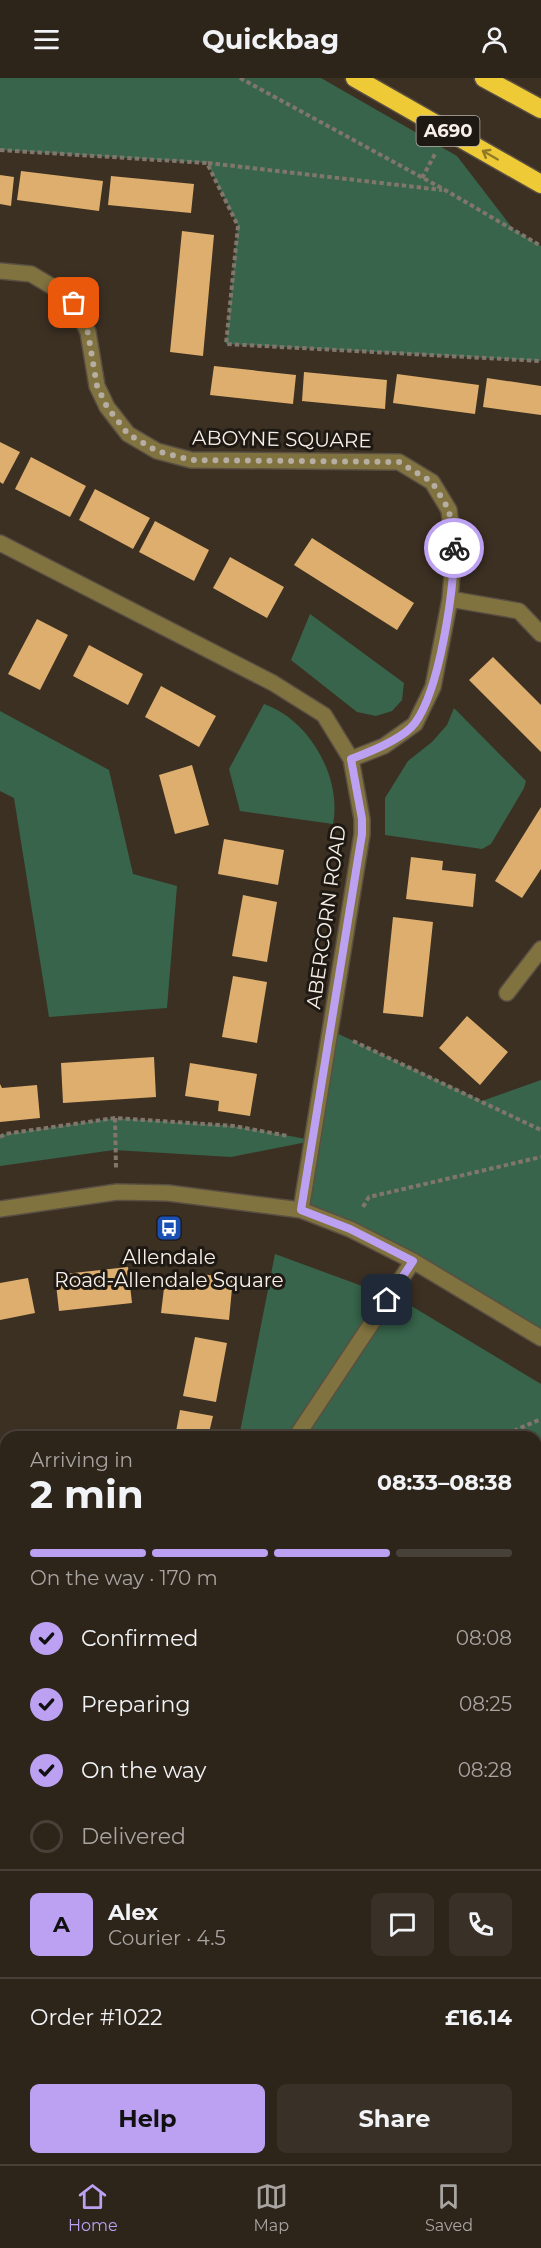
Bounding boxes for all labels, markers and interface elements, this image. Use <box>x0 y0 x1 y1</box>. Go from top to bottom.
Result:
icon: menu <box>30 23 63 56</box>
text: Quickbag <box>202 23 339 56</box>
icon: person <box>478 23 511 56</box>
road number: A690 <box>416 116 480 146</box>
one-way arrow <box>482 149 499 161</box>
pin <box>48 277 99 328</box>
icon: bag <box>57 286 90 319</box>
street label: ABOYNE SQUARE <box>192 425 372 453</box>
courier <box>424 518 484 578</box>
icon: bike <box>438 532 471 565</box>
street label: ABERCORN ROAD <box>301 824 351 1010</box>
bus stop icon: Allendale Road-Allendale Square <box>154 1213 184 1243</box>
place label: Allendale Road-Allendale Square <box>54 1245 284 1292</box>
pin <box>361 1274 412 1325</box>
icon: home <box>370 1283 403 1316</box>
text: Arriving in <box>30 1448 133 1472</box>
text: 08:33–08:38 <box>377 1469 512 1496</box>
text: 2 min <box>30 1470 144 1518</box>
text: On the way · 170 m <box>30 1566 218 1590</box>
icon: check <box>30 1622 63 1655</box>
text: Confirmed <box>81 1625 198 1652</box>
text: 08:08 <box>456 1626 512 1650</box>
icon: check <box>30 1688 63 1721</box>
text: Preparing <box>81 1691 190 1718</box>
text: 08:25 <box>459 1692 512 1716</box>
icon: check <box>30 1754 63 1787</box>
text: On the way <box>81 1757 206 1784</box>
text: 08:28 <box>458 1758 512 1782</box>
text: Delivered <box>81 1823 186 1850</box>
button: chat <box>371 1893 434 1956</box>
button: phone <box>449 1893 512 1956</box>
text: Alex <box>108 1899 158 1926</box>
text: A <box>53 1911 70 1938</box>
text: Courier · 4.5 <box>108 1926 226 1950</box>
text: Order #1022 <box>30 2004 163 2031</box>
text: £16.14 <box>445 2004 512 2031</box>
button: Help <box>30 2084 265 2153</box>
button: Share <box>277 2084 512 2153</box>
tab: Home <box>68 2180 118 2235</box>
tab: Map <box>254 2180 289 2235</box>
tab: Saved <box>425 2180 473 2235</box>

